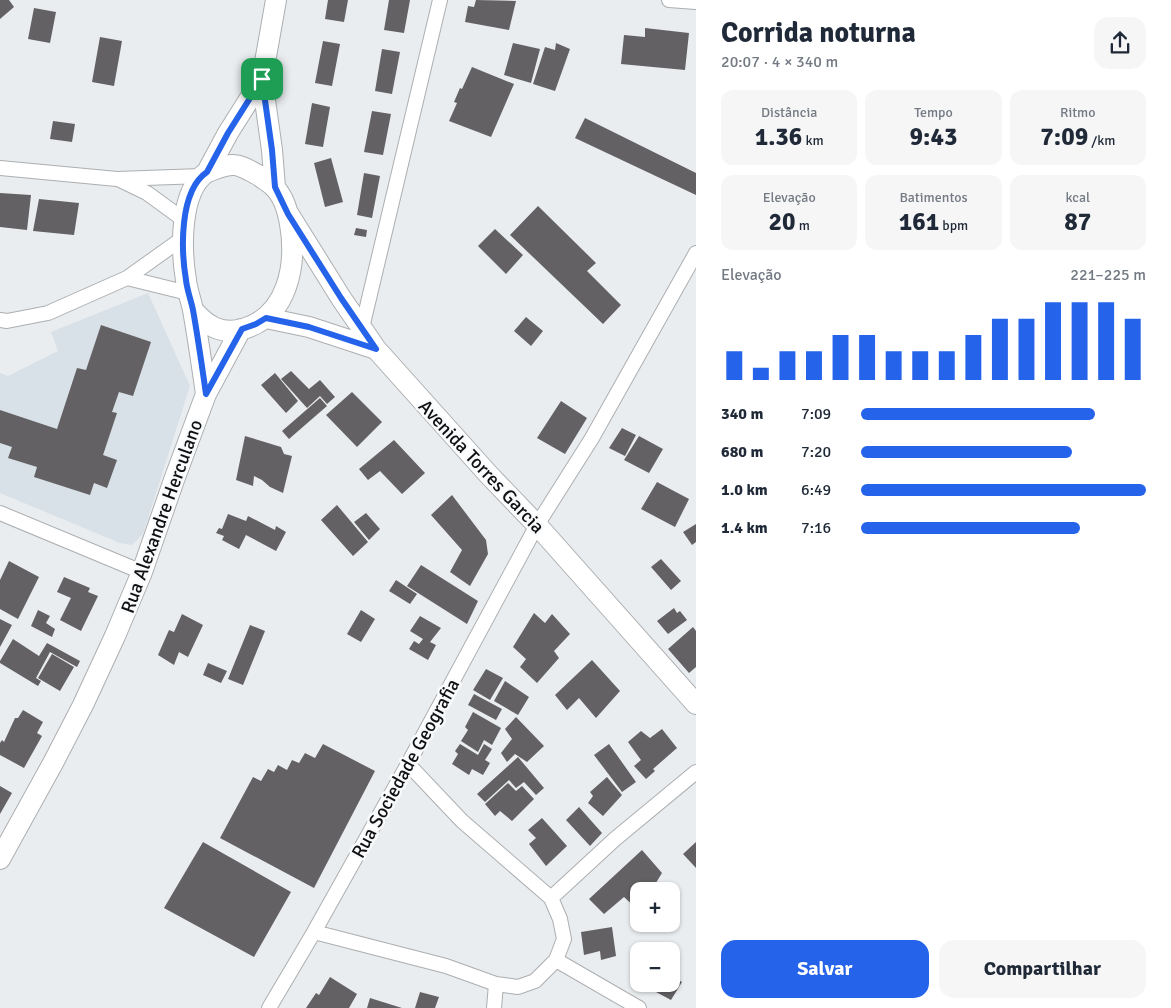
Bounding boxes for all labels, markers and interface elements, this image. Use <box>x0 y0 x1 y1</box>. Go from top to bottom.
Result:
text: Corrida noturna <box>721 16 916 50</box>
button: share <box>1094 17 1146 69</box>
text: 20:07 · 4 × 340 m <box>721 52 838 72</box>
pin <box>241 58 283 100</box>
icon: arrive <box>248 65 276 93</box>
text: Distância <box>761 104 817 121</box>
text: Tempo <box>914 104 953 121</box>
text: Ritmo <box>1060 104 1096 121</box>
text: 1.36 <box>755 121 802 152</box>
text: 9:43 <box>910 121 957 152</box>
text: 7:09 <box>1040 121 1088 152</box>
text: km <box>802 132 824 149</box>
text: /km <box>1088 132 1115 149</box>
text: Elevação <box>763 189 816 206</box>
text: Batimentos <box>899 189 968 206</box>
text: kcal <box>1066 189 1090 206</box>
text: 20 <box>769 206 796 237</box>
text: 161 <box>899 206 939 237</box>
text: 87 <box>1064 206 1091 237</box>
text: m <box>796 217 810 234</box>
text: bpm <box>939 217 968 234</box>
text: Elevação <box>721 265 782 285</box>
text: 221–225 m <box>1070 265 1146 285</box>
street label: Avenida Torres Garcia <box>413 395 549 539</box>
text: 340 m <box>721 404 763 424</box>
text: 7:09 <box>801 404 831 424</box>
street label: Rua Alexandre Herculano <box>116 416 208 616</box>
text: 680 m <box>721 442 763 462</box>
text: 7:20 <box>801 442 831 462</box>
text: 1.0 km <box>721 480 768 500</box>
text: 6:49 <box>801 480 831 500</box>
text: 1.4 km <box>721 518 768 538</box>
text: 7:16 <box>801 518 831 538</box>
street label: Rua Sociedade Geografia <box>347 674 465 862</box>
map controls <box>630 882 680 992</box>
button: + <box>630 882 680 932</box>
button: Salvar <box>721 940 929 998</box>
button: Compartilhar <box>939 940 1146 998</box>
button: − <box>630 942 680 992</box>

